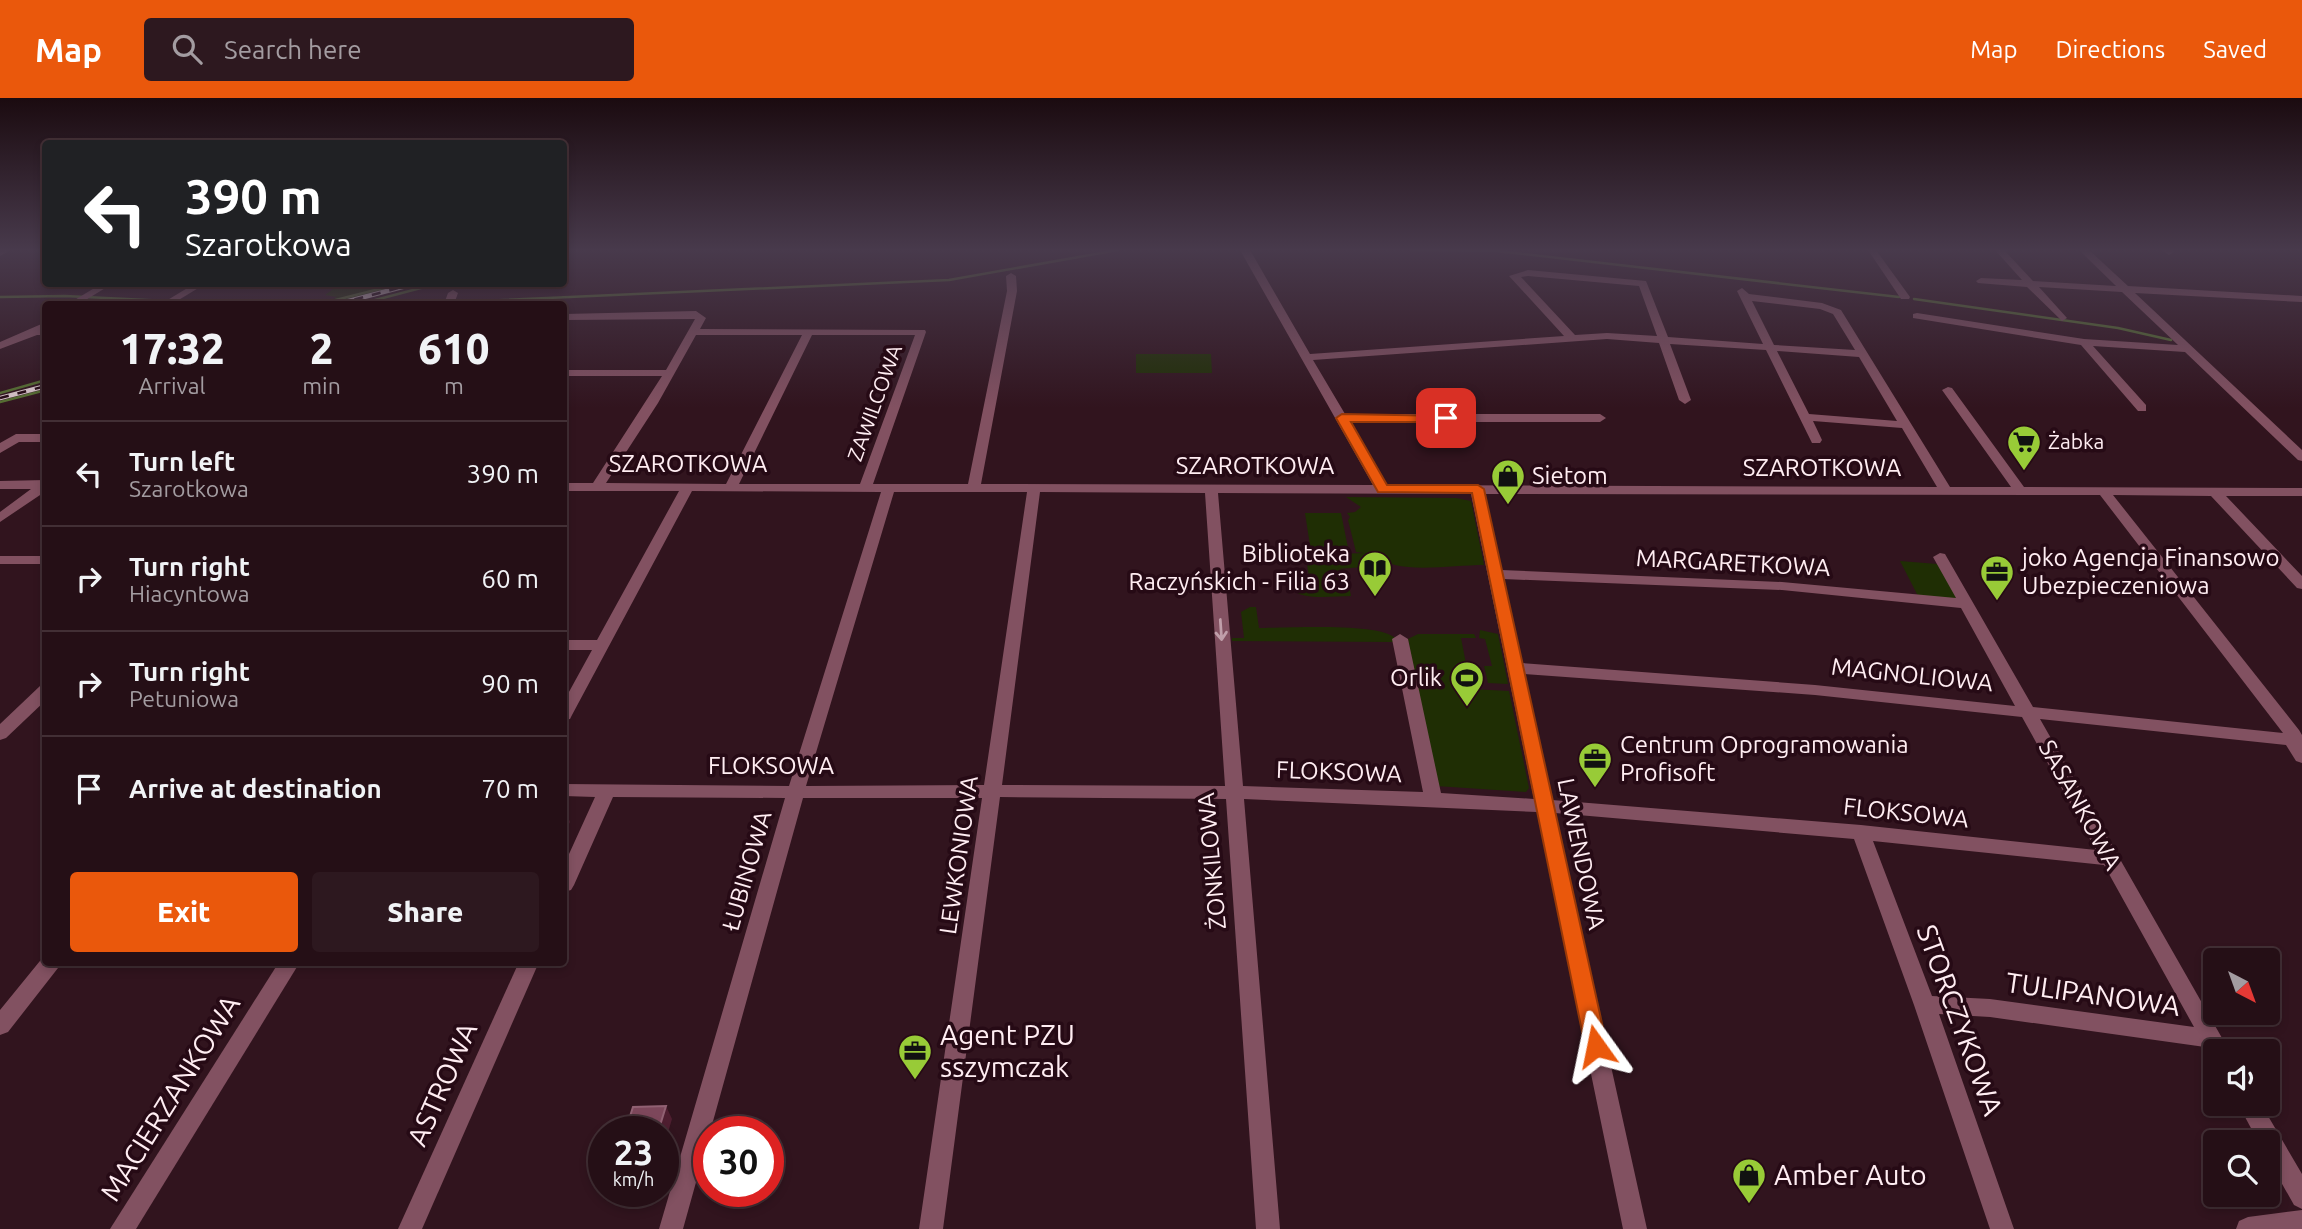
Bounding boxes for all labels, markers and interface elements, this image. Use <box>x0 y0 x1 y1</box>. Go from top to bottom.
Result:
search box <box>144 18 634 81</box>
icon: search <box>168 30 206 68</box>
text: Map <box>35 31 102 68</box>
text: Search here <box>224 35 362 64</box>
text: Map <box>1970 36 2017 63</box>
text: Directions <box>2055 36 2165 63</box>
text: Saved <box>2203 36 2267 63</box>
icon: left <box>70 168 161 259</box>
text: 390 m <box>185 168 322 223</box>
text: Szarotkowa <box>185 226 352 262</box>
text: 17:32 <box>120 325 225 372</box>
text: 2 <box>310 325 333 372</box>
text: 610 <box>418 325 489 372</box>
street label: ZAWILCOWA <box>842 341 906 464</box>
text: Arrival <box>139 373 206 398</box>
text: min <box>302 373 341 398</box>
text: m <box>444 373 464 398</box>
pin <box>1416 388 1476 448</box>
icon: arrive <box>1427 399 1465 437</box>
supermarket icon: Żabka <box>2005 423 2043 472</box>
place label: Żabka <box>2048 429 2104 453</box>
text: Turn left <box>129 447 235 476</box>
street label: SZAROTKOWA <box>609 450 768 477</box>
street label: SZAROTKOWA <box>1176 452 1335 479</box>
street label: SZAROTKOWA <box>1743 454 1902 481</box>
icon: left <box>70 455 108 493</box>
shop icon: Sietom <box>1489 457 1527 506</box>
text: 390 m <box>467 459 539 488</box>
place label: Sietom <box>1532 462 1608 489</box>
text: Szarotkowa <box>129 476 249 501</box>
place label: Biblioteka Raczyńskich - Filia 63 <box>1129 540 1350 595</box>
street label: MARGARETKOWA <box>1635 544 1831 581</box>
place label: joko Agencja Finansowo Ubezpieczeniowa <box>2020 544 2279 599</box>
library icon: Biblioteka Raczyńskich - Filia 63 <box>1356 549 1394 598</box>
text: Turn right <box>129 552 250 581</box>
office icon: joko Agencja Finansowo Ubezpieczeniowa <box>1978 553 2016 602</box>
icon: right <box>70 560 108 598</box>
text: 60 m <box>481 564 539 593</box>
text: Hiacyntowa <box>129 581 250 606</box>
one-way arrow <box>1215 618 1228 641</box>
street label: MAGNOLIOWA <box>1830 653 1995 696</box>
text: Turn right <box>129 657 250 686</box>
sports icon: Orlik <box>1448 659 1486 708</box>
place label: Orlik <box>1390 664 1442 691</box>
icon: right <box>70 665 108 703</box>
text: 90 m <box>481 669 539 698</box>
text: Petuniowa <box>129 686 239 711</box>
place label: Centrum Oprogramowania Profisoft <box>1620 731 1909 786</box>
street label: SASANKOWA <box>2034 735 2127 875</box>
office icon: Centrum Oprogramowania Profisoft <box>1576 740 1614 789</box>
street label: FLOKSOWA <box>708 752 834 779</box>
street label: FLOKSOWA <box>1276 756 1403 787</box>
icon: arrive <box>70 770 108 808</box>
text: Arrive at destination <box>129 774 382 803</box>
text: 70 m <box>481 774 539 803</box>
street label: LEWKONIOWA <box>934 774 983 936</box>
street label: LAWENDOWA <box>1552 776 1611 932</box>
street label: ŻONKILOWA <box>1192 791 1231 931</box>
street label: FLOKSOWA <box>1842 792 1971 833</box>
street label: ŁUBINOWA <box>717 807 777 934</box>
button: Exit <box>70 872 298 952</box>
button: Share <box>312 872 539 952</box>
street label: STORCZYKOWA <box>1912 920 2009 1119</box>
north arrow <box>2203 948 2280 1026</box>
map controls <box>2203 948 2280 1207</box>
street label: TULIPANOWA <box>2004 966 2182 1021</box>
street label: MACIERZANKOWA <box>94 989 245 1206</box>
position arrow <box>1559 1009 1633 1083</box>
street label: ASTROWA <box>401 1017 482 1150</box>
place label: Agent PZU sszymczak <box>940 1019 1075 1082</box>
office icon: Agent PZU sszymczak <box>896 1032 934 1081</box>
button: sound <box>2203 1039 2280 1116</box>
speed limit sign: 30 <box>693 1116 784 1207</box>
button: search <box>2203 1130 2280 1207</box>
text: 23 <box>614 1132 653 1172</box>
shop icon: Amber Auto <box>1730 1156 1768 1205</box>
place label: Amber Auto <box>1774 1159 1927 1190</box>
text: km/h <box>613 1169 654 1189</box>

